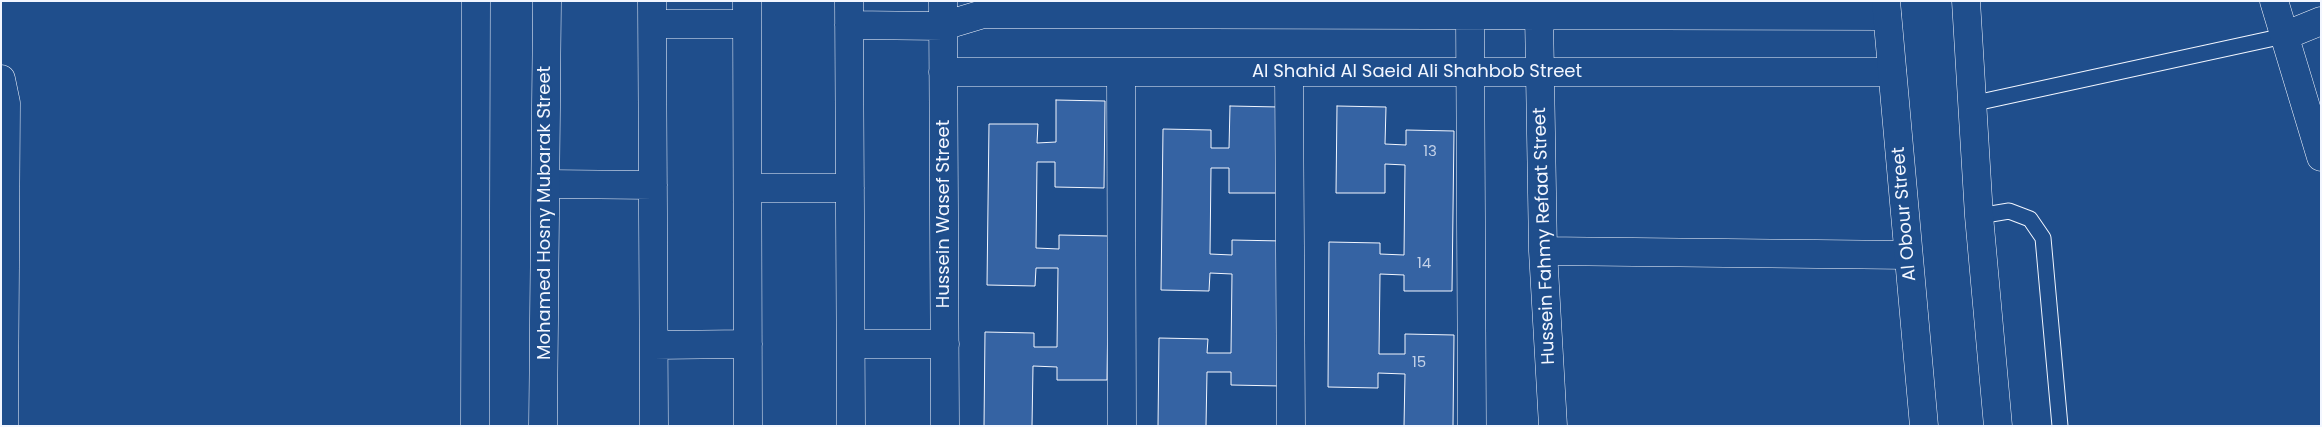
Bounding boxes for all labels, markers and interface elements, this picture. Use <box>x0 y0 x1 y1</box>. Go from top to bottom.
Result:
street label: Al Shahid Al Saeid Ali Shahbob Street <box>1252 61 1582 83</box>
street label: Mohamed Hosny Mubarak Street <box>534 66 556 360</box>
street label: Hussein Fahmy Refaat Street <box>1530 107 1560 365</box>
street label: Hussein Wasef Street <box>933 120 955 308</box>
house number: 13 <box>1423 143 1437 161</box>
street label: Al Obour Street <box>1888 146 1922 282</box>
house number: 14 <box>1417 255 1431 273</box>
house number: 15 <box>1412 354 1426 372</box>

